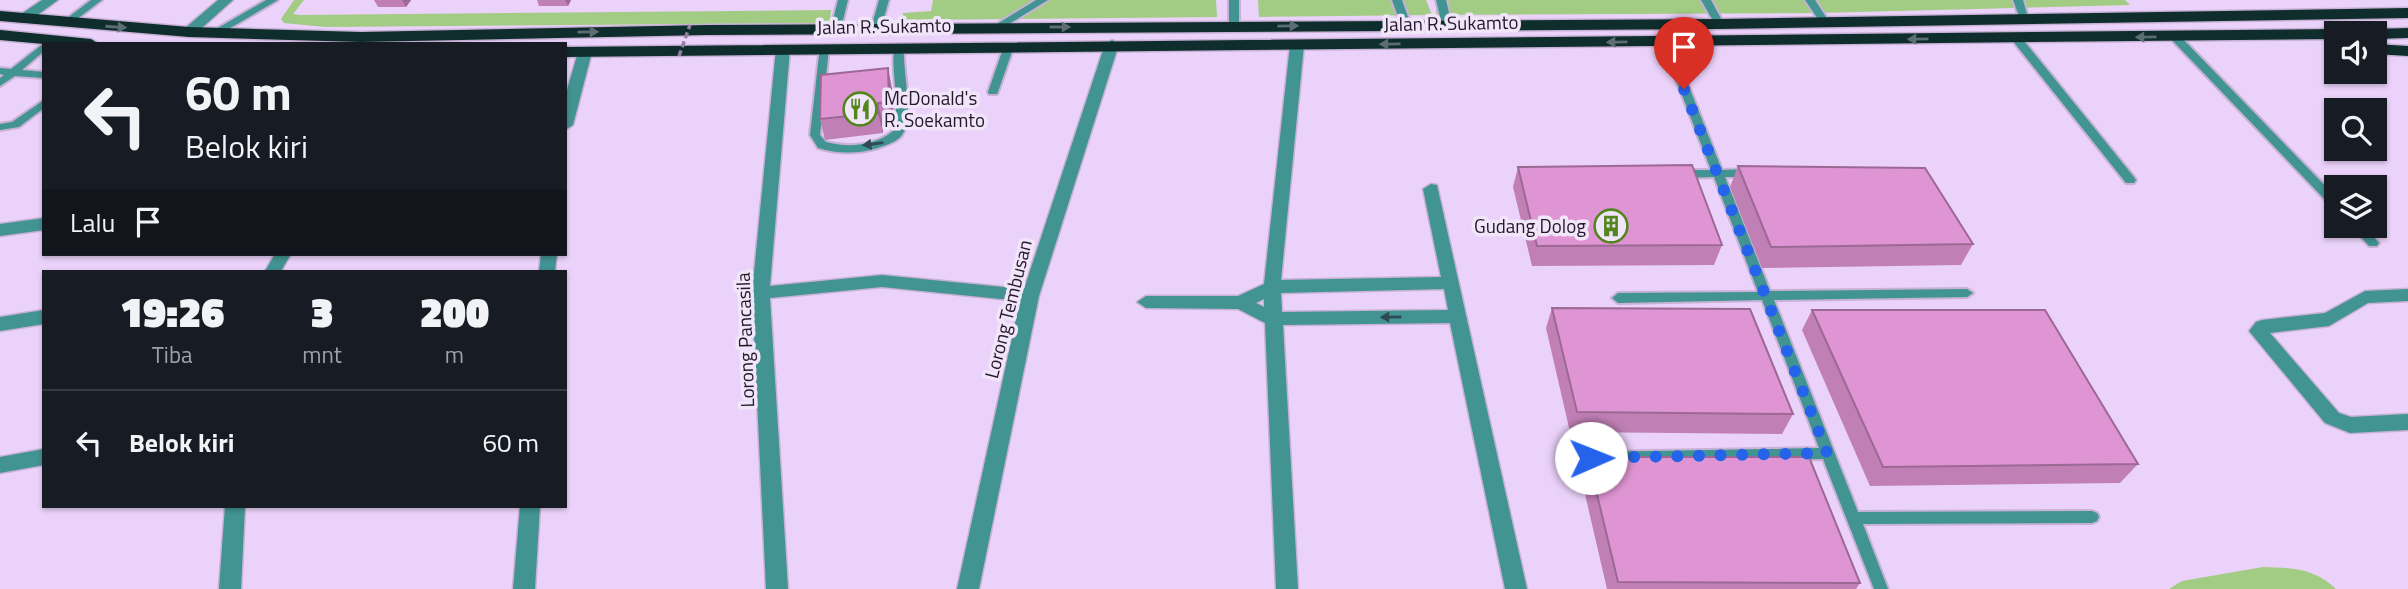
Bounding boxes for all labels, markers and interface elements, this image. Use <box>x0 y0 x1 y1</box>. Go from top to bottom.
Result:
street label: Jalan R. Sukamto <box>1383 7 1519 38</box>
street label: Jalan R. Sukamto <box>816 10 952 41</box>
pin <box>1654 17 1714 89</box>
one-way arrow <box>1277 20 1299 32</box>
one-way arrow <box>1050 21 1072 33</box>
map controls <box>2324 21 2387 238</box>
button: sound <box>2324 21 2387 84</box>
one-way arrow <box>105 22 127 33</box>
one-way arrow <box>577 27 599 38</box>
icon: arrive <box>1665 28 1703 66</box>
one-way arrow <box>2134 31 2156 42</box>
one-way arrow <box>1907 33 1929 45</box>
one-way arrow <box>1606 36 1628 48</box>
one-way arrow <box>1378 38 1400 50</box>
text: 60 m <box>185 54 292 129</box>
icon: left <box>70 70 161 161</box>
place label: McDonald's R. Soekamto <box>884 83 985 134</box>
restaurant icon: McDonald's R. Soekamto <box>841 90 879 128</box>
button: search <box>2324 98 2387 161</box>
text: Belok kiri <box>185 122 308 170</box>
one-way arrow <box>862 139 884 150</box>
button: layers <box>2324 175 2387 238</box>
text: Lalu <box>70 203 115 242</box>
icon: arrive <box>129 203 167 241</box>
building icon: Gudang Dolog <box>1592 207 1630 245</box>
place label: Gudang Dolog <box>1474 211 1586 240</box>
street label: Lorong Tembusan <box>976 236 1039 381</box>
street label: Lorong Pancasila <box>728 271 761 408</box>
text: 19:26 <box>120 279 224 343</box>
text: 3 <box>311 279 334 343</box>
text: 200 <box>420 279 489 343</box>
one-way arrow <box>1380 311 1402 323</box>
text: Tiba <box>152 337 193 372</box>
text: mnt <box>302 337 342 372</box>
text: m <box>445 337 464 372</box>
position arrow <box>1554 421 1628 495</box>
text: Belok kiri <box>129 423 235 462</box>
text: 60 m <box>482 423 539 462</box>
icon: left <box>70 424 108 462</box>

